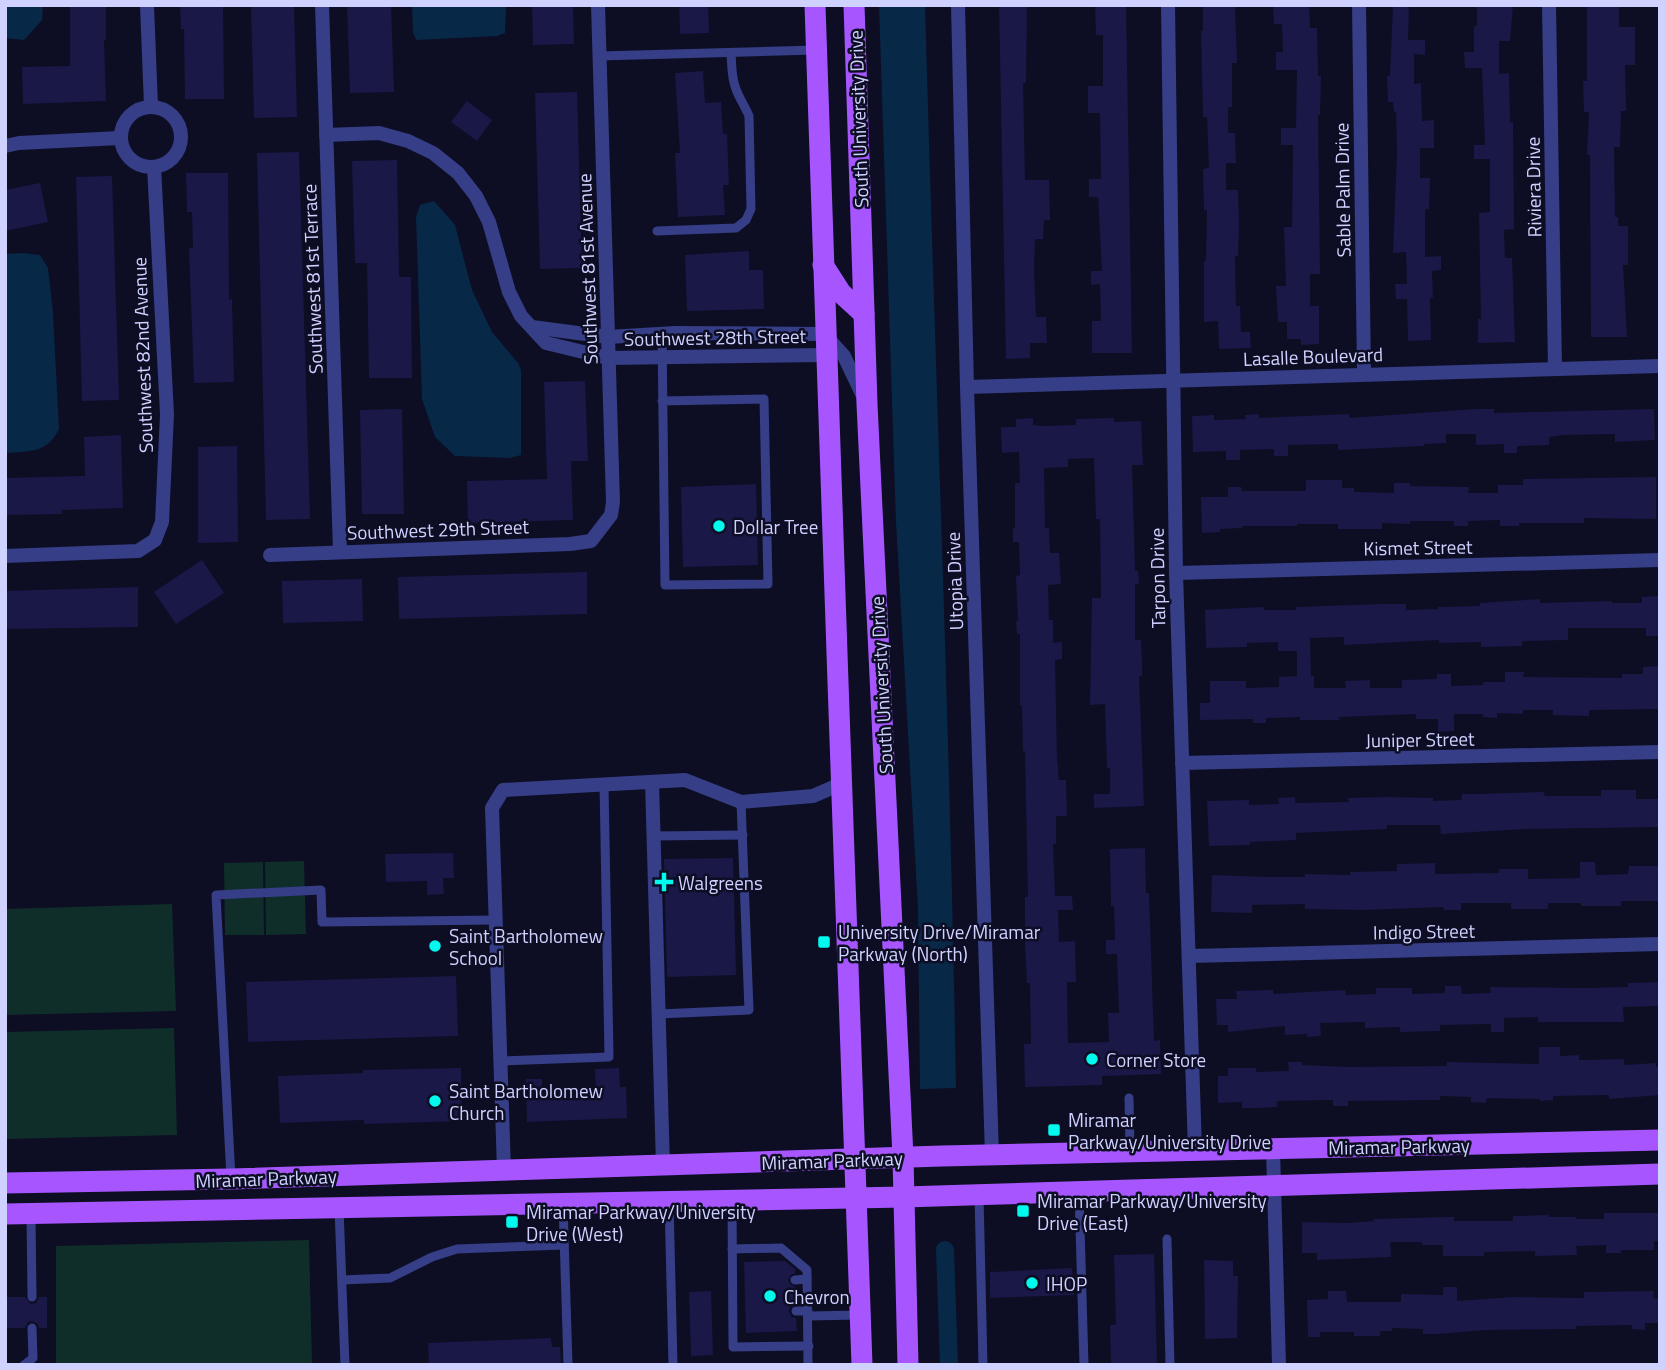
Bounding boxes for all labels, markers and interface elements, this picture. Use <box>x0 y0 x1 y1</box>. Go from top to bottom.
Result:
street label: South University Drive <box>840 30 876 208</box>
street label: Sable Palm Drive <box>1326 122 1358 258</box>
street label: Riviera Drive <box>1518 136 1548 238</box>
street label: Southwest 81st Avenue <box>569 173 605 365</box>
street label: Southwest 81st Terrace <box>294 183 330 375</box>
street label: Southwest 82nd Avenue <box>124 257 160 453</box>
street label: Southwest 28th Street <box>624 321 807 353</box>
street label: Lasalle Boulevard <box>1242 339 1384 373</box>
street label: Southwest 29th Street <box>346 511 530 547</box>
place label: Dollar Tree <box>733 512 818 541</box>
marker: Dollar Tree <box>711 518 727 534</box>
street label: Tarpon Drive <box>1142 528 1172 628</box>
street label: Utopia Drive <box>938 531 970 631</box>
street label: Kismet Street <box>1363 532 1473 562</box>
street label: South University Drive <box>862 595 900 775</box>
street label: Juniper Street <box>1365 724 1475 754</box>
place label: Walgreens <box>678 868 763 897</box>
marker: Walgreens <box>656 874 672 890</box>
street label: Indigo Street <box>1373 916 1476 946</box>
place label: University Drive/Miramar Parkway (North) <box>838 917 1041 968</box>
place label: Saint Bartholomew School <box>449 921 603 972</box>
marker: University Drive/Miramar Parkway (North) <box>816 934 832 950</box>
marker: Saint Bartholomew School <box>427 938 443 954</box>
place label: Corner Store <box>1106 1045 1206 1074</box>
marker: Corner Store <box>1084 1051 1100 1067</box>
place label: Saint Bartholomew Church <box>449 1076 603 1127</box>
marker: Saint Bartholomew Church <box>427 1093 443 1109</box>
place label: Miramar Parkway/University Drive <box>1068 1105 1271 1156</box>
marker: Miramar Parkway/University Drive <box>1046 1122 1062 1138</box>
street label: Miramar Parkway <box>1328 1130 1470 1162</box>
street label: Miramar Parkway <box>761 1143 903 1177</box>
street label: Miramar Parkway <box>195 1161 337 1195</box>
place label: Miramar Parkway/University Drive (East) <box>1037 1186 1267 1237</box>
place label: Miramar Parkway/University Drive (West) <box>526 1197 756 1248</box>
marker: Miramar Parkway/University Drive (East) <box>1015 1203 1031 1219</box>
marker: Miramar Parkway/University Drive (West) <box>504 1214 520 1230</box>
place label: IHOP <box>1046 1269 1087 1298</box>
marker: IHOP <box>1024 1275 1040 1291</box>
place label: Chevron <box>784 1282 850 1311</box>
marker: Chevron <box>762 1288 778 1304</box>

